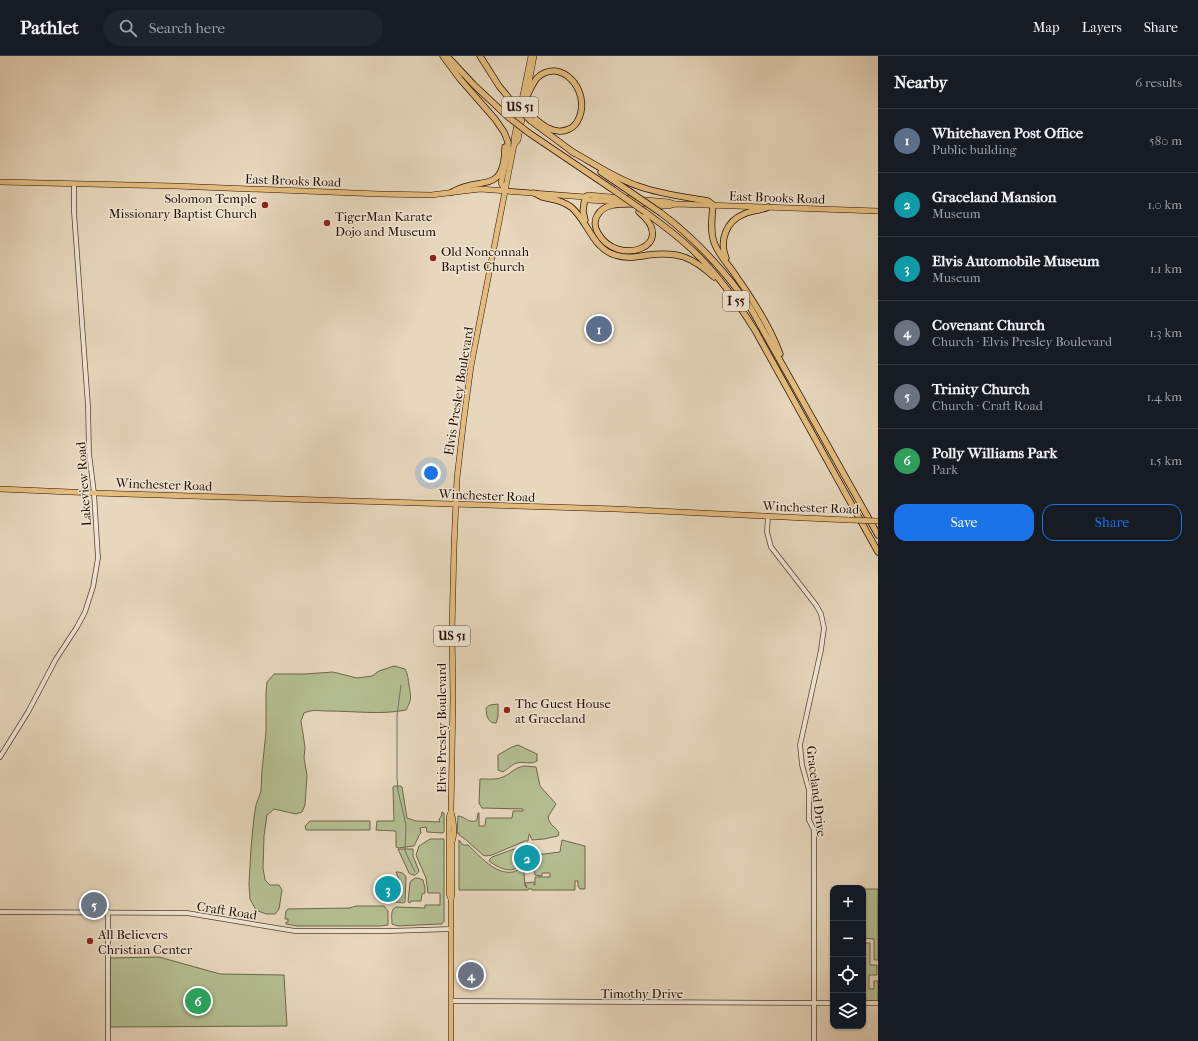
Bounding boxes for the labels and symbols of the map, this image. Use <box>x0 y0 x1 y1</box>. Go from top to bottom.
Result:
road number: US 51 <box>502 97 538 117</box>
street label: East Brooks Road <box>245 171 342 190</box>
street label: East Brooks Road <box>729 188 826 207</box>
place label: Solomon Temple Missionary Baptist Church <box>109 191 258 221</box>
marker: Solomon Temple Missionary Baptist Church <box>260 200 270 210</box>
place label: TigerMan Karate Dojo and Museum <box>335 209 436 239</box>
marker: TigerMan Karate Dojo and Museum <box>322 218 332 228</box>
place label: Old Nonconnah Baptist Church <box>441 244 530 274</box>
marker: Old Nonconnah Baptist Church <box>428 253 438 263</box>
road number: I 55 <box>723 291 749 311</box>
pin: 1 <box>586 314 612 344</box>
street label: Elvis Presley Boulevard <box>441 325 476 457</box>
street label: Lakeview Road <box>73 440 94 527</box>
your location <box>421 463 441 483</box>
street label: Winchester Road <box>115 475 213 494</box>
street label: Winchester Road <box>438 486 536 505</box>
street label: Winchester Road <box>762 498 860 517</box>
road number: US 51 <box>434 626 470 646</box>
street label: Elvis Presley Boulevard <box>434 662 449 793</box>
place label: The Guest House at Graceland <box>515 696 611 726</box>
marker: The Guest House at Graceland <box>502 705 512 715</box>
street label: Graceland Drive <box>803 745 830 838</box>
pin: 2 <box>514 843 540 873</box>
pin: 3 <box>375 874 401 904</box>
pin: 5 <box>81 890 107 920</box>
street label: Craft Road <box>196 898 259 923</box>
place label: All Believers Christian Center <box>97 927 193 957</box>
marker: All Believers Christian Center <box>85 936 95 946</box>
pin: 4 <box>458 960 484 990</box>
pin: 6 <box>185 986 211 1016</box>
street label: Timothy Drive <box>601 986 684 1001</box>

